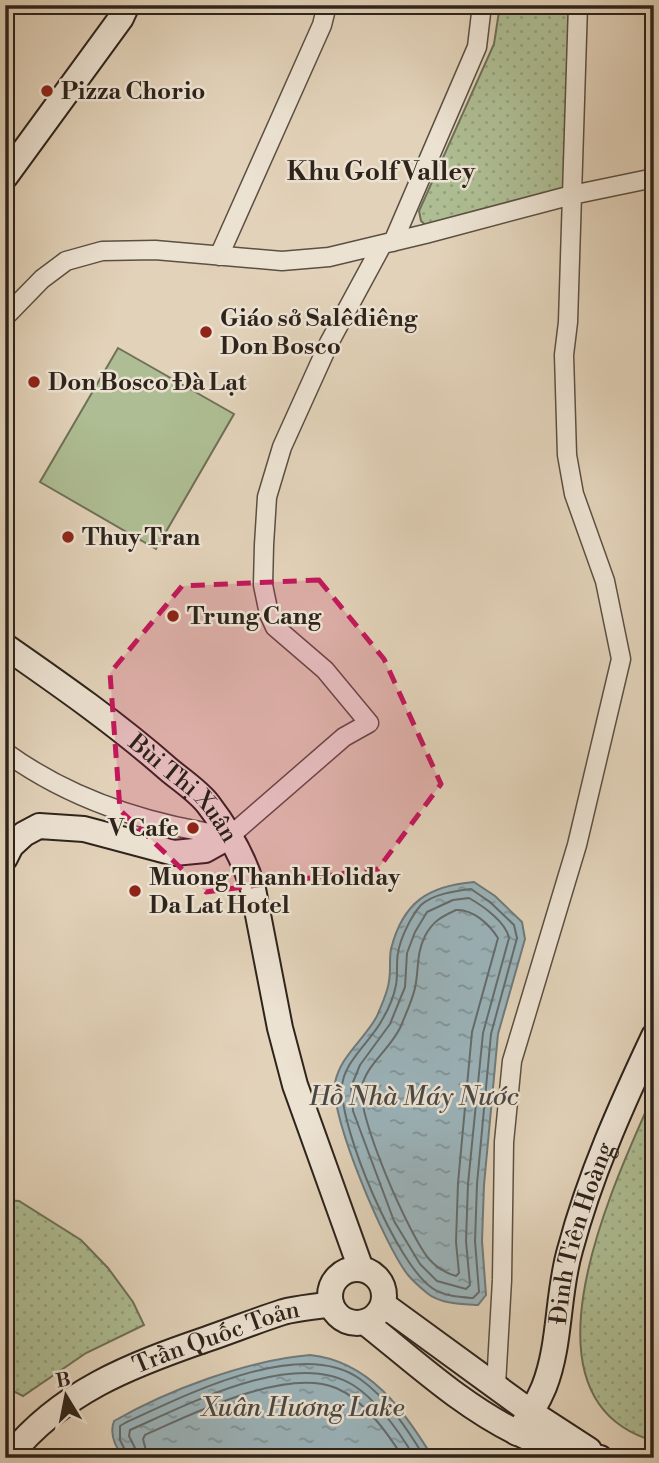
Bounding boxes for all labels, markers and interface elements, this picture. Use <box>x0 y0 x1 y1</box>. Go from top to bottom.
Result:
place label: Pizza Chorio <box>61 77 206 107</box>
marker: Pizza Chorio <box>39 83 55 99</box>
district label: Khu Golf Valley <box>287 156 476 188</box>
place label: Giáo sở Salêdiêng Don Bosco <box>220 304 419 362</box>
marker: Giáo sở Salêdiêng Don Bosco <box>198 324 214 340</box>
place label: Don Bosco Đà Lạt <box>48 368 247 398</box>
marker: Don Bosco Đà Lạt <box>26 374 42 390</box>
place label: Thuy Tran <box>82 523 201 553</box>
marker: Thuy Tran <box>60 529 76 545</box>
place label: Trung Cang <box>187 602 323 632</box>
marker: Trung Cang <box>165 608 181 624</box>
street label: Bùi Thị Xuân <box>121 727 244 848</box>
place label: V Cafe <box>107 814 179 844</box>
marker: V Cafe <box>185 820 201 836</box>
place label: Muong Thanh Holiday Da Lat Hotel <box>149 863 401 921</box>
marker: Muong Thanh Holiday Da Lat Hotel <box>127 883 143 899</box>
water label: Hồ Nhà Máy Nước <box>308 1081 519 1113</box>
street label: Đinh Tiên Hoàng <box>544 1138 621 1326</box>
street label: Trần Quốc Toản <box>128 1295 302 1381</box>
north arrow <box>32 1362 102 1432</box>
text: B <box>54 1367 72 1393</box>
water label: Xuân Hương Lake <box>199 1392 405 1424</box>

